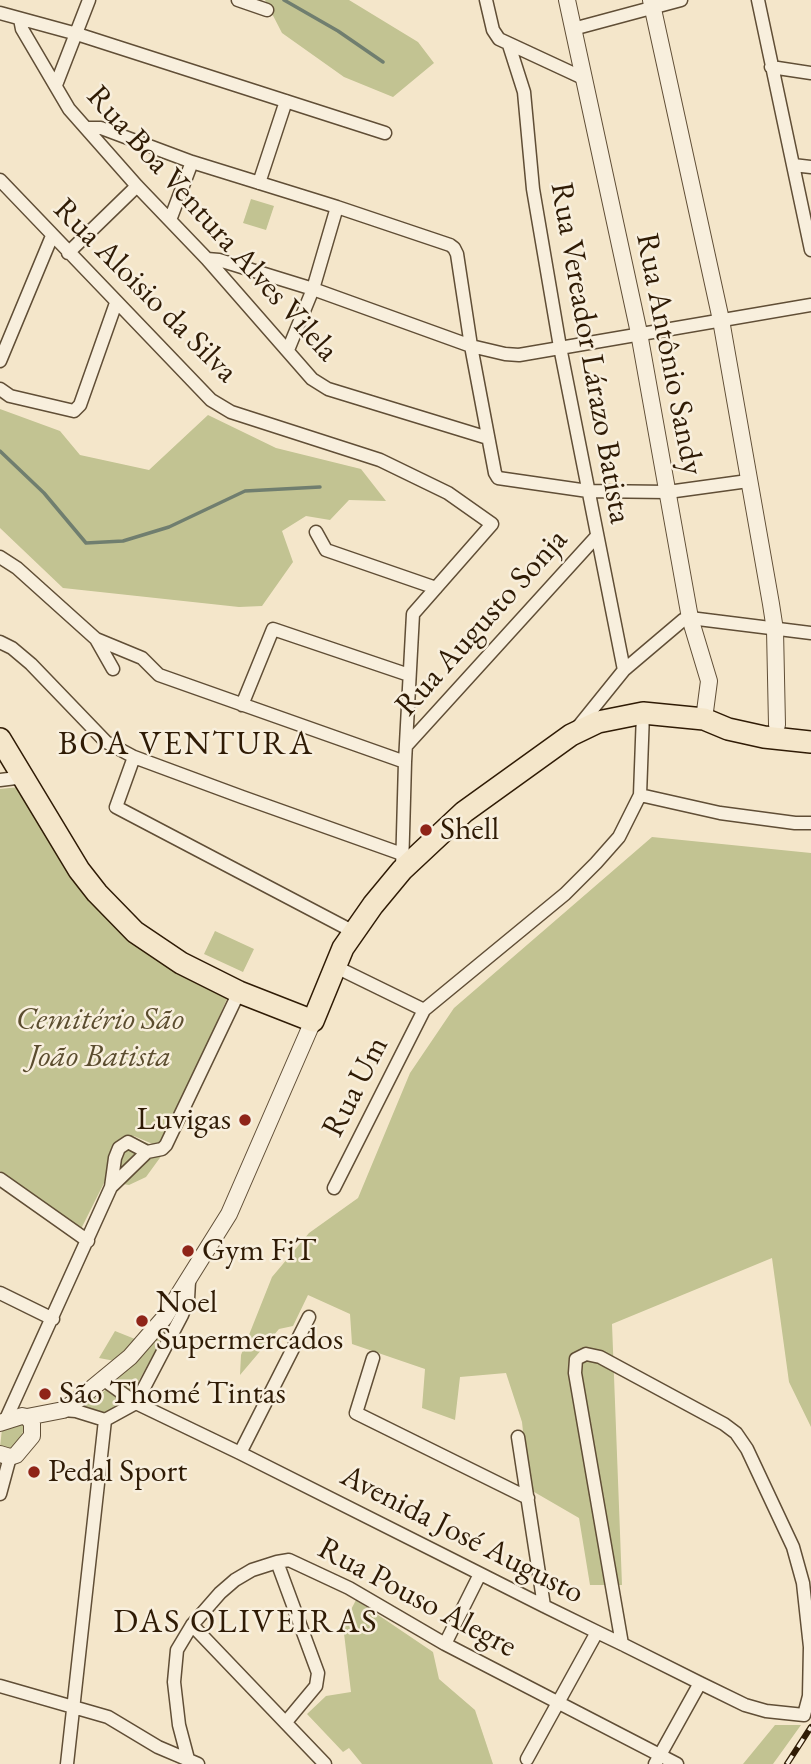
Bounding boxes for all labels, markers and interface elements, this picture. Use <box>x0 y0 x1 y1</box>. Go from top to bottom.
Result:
street label: Rua Boa Ventura Alves Vilela <box>78 78 346 370</box>
street label: Rua Vereador Lárazo Batista <box>541 179 639 527</box>
street label: Rua Aloisio da Silva <box>45 191 245 391</box>
street label: Rua Antônio Sandy <box>627 230 711 478</box>
street label: Rua Augusto Sonja <box>388 521 576 725</box>
district label: BOA VENTURA <box>59 725 313 765</box>
place label: Shell <box>440 811 499 849</box>
marker: Shell <box>418 822 434 838</box>
park label: Cemitério São João Batista <box>16 1001 184 1076</box>
street label: Rua Um <box>315 1030 397 1144</box>
place label: Luvigas <box>137 1101 231 1139</box>
marker: Luvigas <box>237 1112 253 1128</box>
place label: Gym FiT <box>202 1232 316 1270</box>
marker: Gym FiT <box>180 1243 196 1259</box>
place label: Noel Supermercados <box>156 1284 343 1359</box>
marker: Noel Supermercados <box>134 1313 150 1329</box>
place label: São Thomé Tintas <box>59 1375 286 1413</box>
marker: São Thomé Tintas <box>37 1386 53 1402</box>
place label: Pedal Sport <box>48 1453 187 1491</box>
street label: Avenida José Augusto <box>334 1457 590 1613</box>
marker: Pedal Sport <box>26 1464 42 1480</box>
street label: Rua Pouso Alegre <box>311 1530 523 1666</box>
district label: DAS OLIVEIRAS <box>115 1603 377 1643</box>

